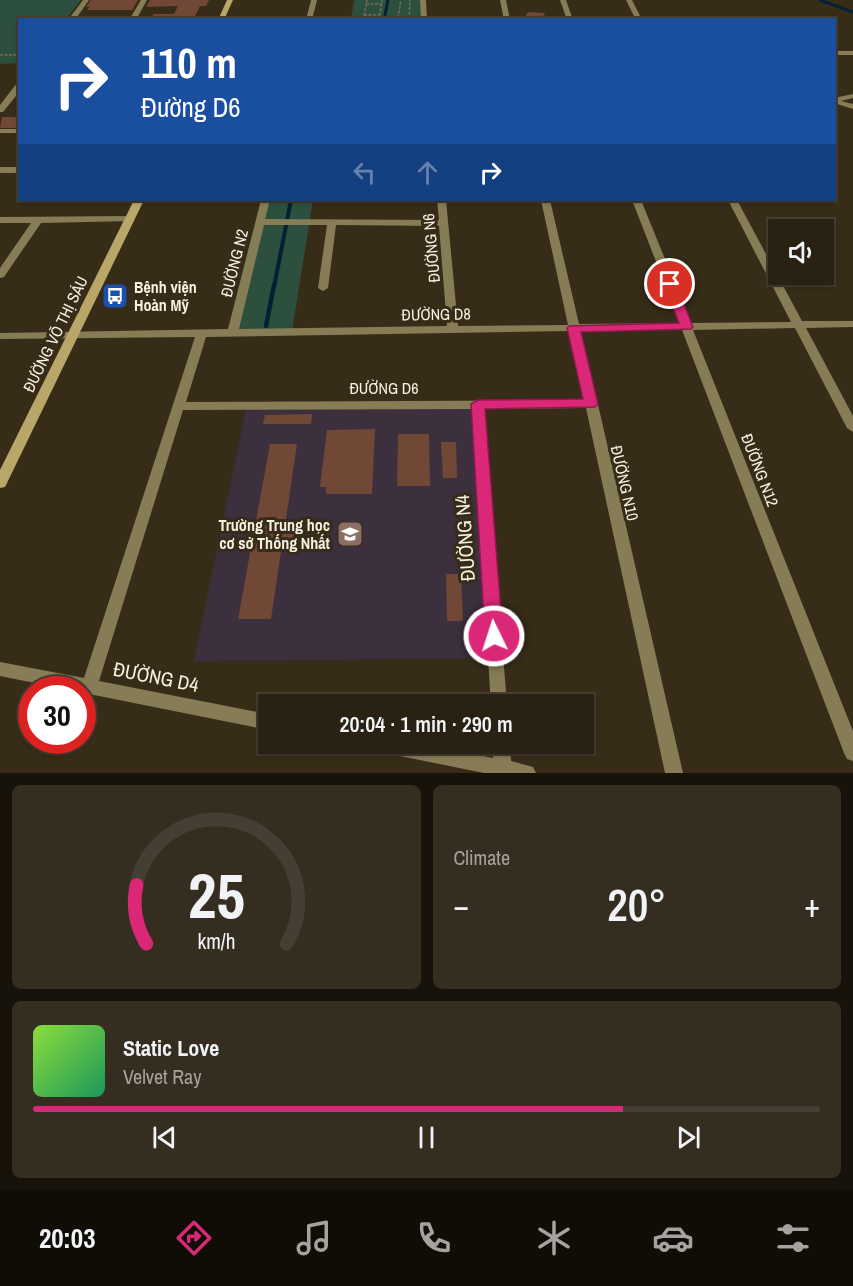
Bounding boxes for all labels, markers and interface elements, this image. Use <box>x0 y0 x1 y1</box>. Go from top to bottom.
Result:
text: 110 m <box>141 35 237 91</box>
icon: right <box>42 42 120 120</box>
text: Đường D6 <box>141 89 241 125</box>
icon: left <box>348 156 381 189</box>
icon: ahead <box>411 156 444 189</box>
icon: right <box>474 156 507 189</box>
street label: ĐƯỜNG N6 <box>417 213 445 283</box>
map controls <box>768 219 834 285</box>
button: sound <box>768 219 834 285</box>
street label: ĐƯỜNG N2 <box>215 227 253 299</box>
pin <box>644 258 695 309</box>
icon: arrive <box>653 267 686 300</box>
street label: ĐƯỜNG VÕ THỊ SÁU <box>17 272 93 396</box>
place label: Bệnh viện Hoàn Mỹ <box>134 276 197 316</box>
bus stop icon: Bệnh viện Hoàn Mỹ <box>100 281 130 311</box>
street label: ĐƯỜNG D8 <box>401 302 471 326</box>
street label: ĐƯỜNG D6 <box>349 377 419 399</box>
street label: ĐƯỜNG N12 <box>736 430 784 510</box>
street label: ĐƯỜNG N10 <box>606 443 644 523</box>
street label: ĐƯỜNG N4 <box>448 494 481 582</box>
place label: Trường Trung học cơ sở Thống Nhất <box>218 514 331 554</box>
school or university icon: Trường Trung học cơ sở Thống Nhất <box>335 519 365 549</box>
position arrow <box>462 604 526 668</box>
street label: ĐƯỜNG D4 <box>111 655 201 698</box>
speed limit sign: 30 <box>18 676 96 754</box>
text: 20:04 · 1 min · 290 m <box>339 709 513 739</box>
text: Climate <box>454 844 510 871</box>
text: 25 <box>188 853 245 937</box>
text: 20° <box>607 874 666 935</box>
text: − <box>454 883 469 927</box>
text: + <box>804 883 820 927</box>
text: km/h <box>197 927 235 956</box>
text: Static Love <box>123 1033 219 1063</box>
text: Velvet Ray <box>123 1063 201 1090</box>
icon: previous <box>148 1121 181 1154</box>
icon: pause <box>410 1121 443 1154</box>
icon: next <box>672 1121 705 1154</box>
icon: directions <box>173 1217 215 1259</box>
icon: music <box>293 1217 335 1259</box>
icon: phone <box>413 1217 455 1259</box>
icon: climate <box>533 1217 575 1259</box>
icon: car <box>652 1217 694 1259</box>
icon: filters <box>772 1217 814 1259</box>
text: 20:03 <box>39 1220 96 1256</box>

